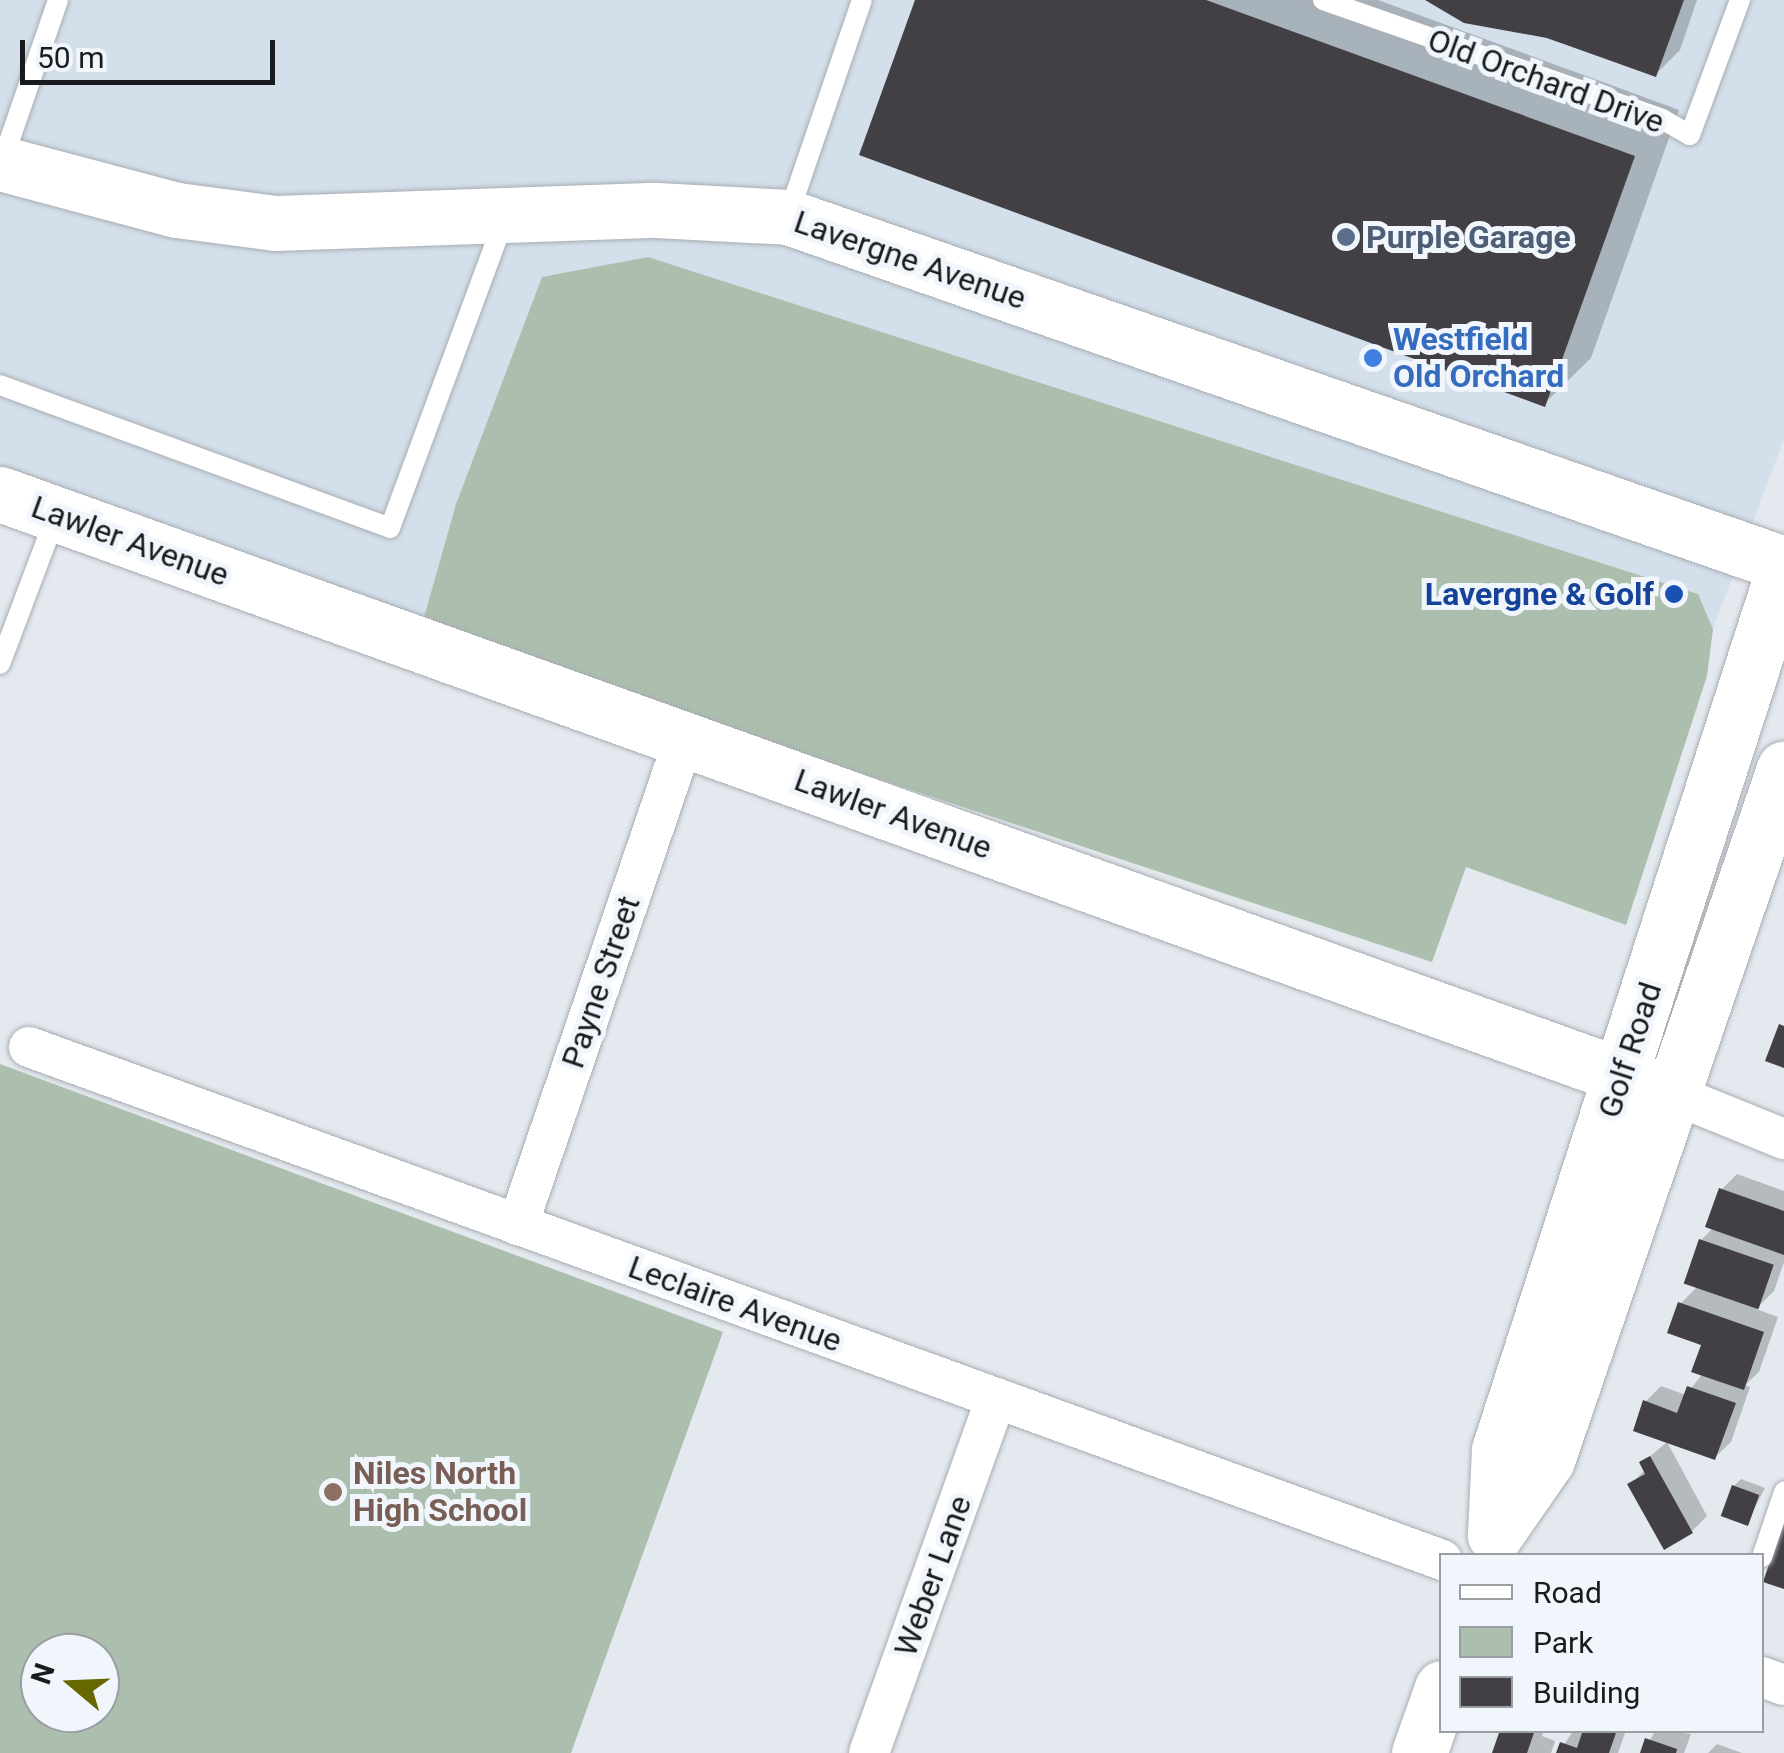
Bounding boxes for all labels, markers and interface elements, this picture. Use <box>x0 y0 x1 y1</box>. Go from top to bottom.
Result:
scale bar <box>25 20 280 82</box>
street label: Old Orchard Drive <box>1423 20 1669 142</box>
text: 50 m <box>37 40 104 75</box>
street label: Lavergne Avenue <box>789 202 1031 318</box>
place label: Purple Garage <box>1366 218 1571 256</box>
marker: Purple Garage <box>1335 226 1357 248</box>
place label: Westfield Old Orchard <box>1393 321 1564 396</box>
marker: Westfield Old Orchard <box>1362 347 1384 369</box>
street label: Lawler Avenue <box>26 488 234 594</box>
place label: Lavergne & Golf <box>1425 575 1654 613</box>
marker: Lavergne & Golf <box>1663 583 1685 605</box>
street label: Lawler Avenue <box>789 761 997 867</box>
street label: Payne Street <box>554 891 648 1073</box>
street label: Golf Road <box>1590 977 1670 1123</box>
street label: Leclaire Avenue <box>623 1248 847 1360</box>
place label: Niles North High School <box>353 1455 527 1530</box>
marker: Niles North High School <box>322 1481 344 1503</box>
street label: Weber Lane <box>886 1491 980 1661</box>
legend <box>1439 1553 1764 1733</box>
text: Road <box>1533 1575 1602 1610</box>
text: Park <box>1533 1625 1593 1660</box>
north arrow <box>20 1633 120 1733</box>
text: N <box>24 1659 62 1688</box>
text: Building <box>1533 1675 1640 1710</box>

